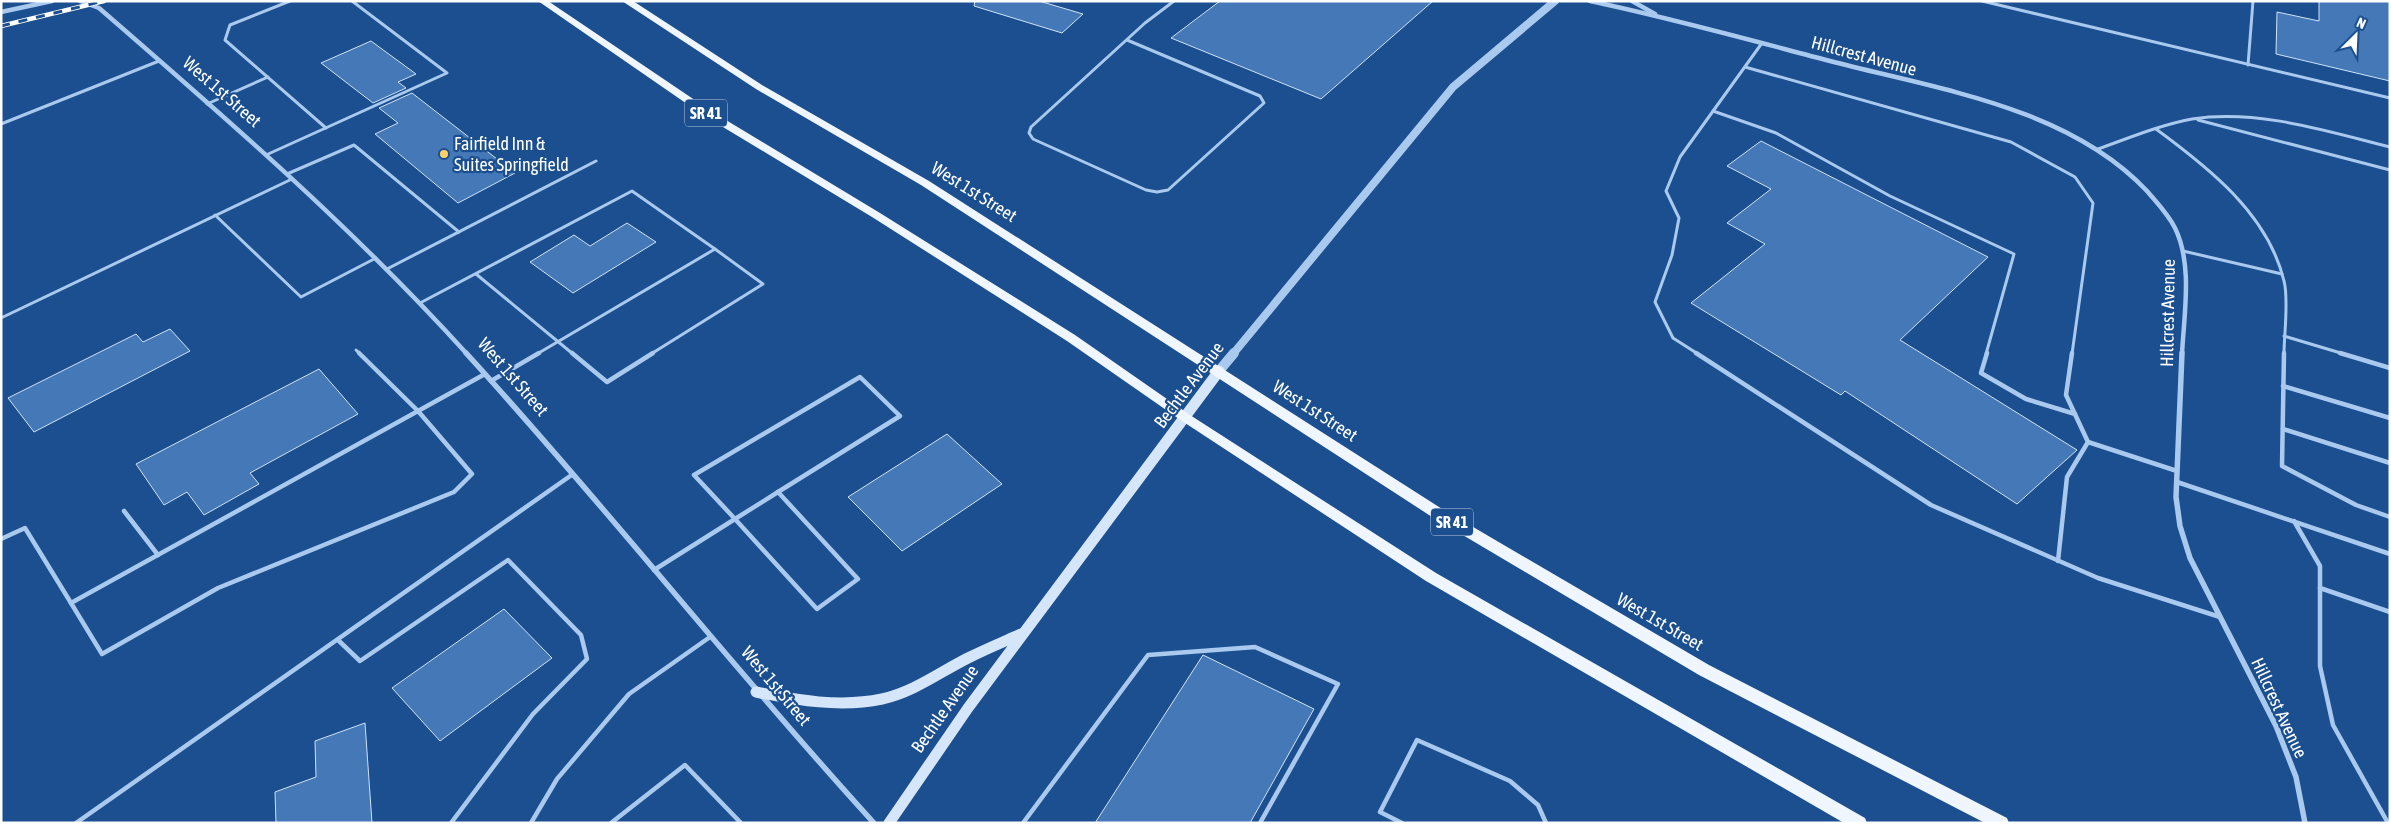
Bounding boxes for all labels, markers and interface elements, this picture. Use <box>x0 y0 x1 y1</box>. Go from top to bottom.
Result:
north arrow <box>2331 10 2381 60</box>
text: N <box>2354 14 2368 32</box>
street label: Hillcrest Avenue <box>1809 31 1919 80</box>
street label: West 1st Street <box>179 52 266 131</box>
road number: SR 41 <box>685 100 727 126</box>
place label: Fairfield Inn & Suites Springfield <box>454 133 569 175</box>
marker: Fairfield Inn & Suites Springfield <box>438 148 450 160</box>
street label: West 1st Street <box>928 157 1021 226</box>
street label: Hillcrest Avenue <box>2156 259 2179 367</box>
street label: West 1st Street <box>474 333 553 420</box>
street label: Bechtle Avenue <box>1149 338 1228 432</box>
street label: West 1st Street <box>1269 375 1362 446</box>
road number: SR 41 <box>1431 508 1473 536</box>
street label: West 1st Street <box>1613 588 1707 655</box>
street label: West 1st Street <box>737 642 815 729</box>
street label: Hillcrest Avenue <box>2247 654 2312 761</box>
street label: Bechtle Avenue <box>907 661 983 757</box>

